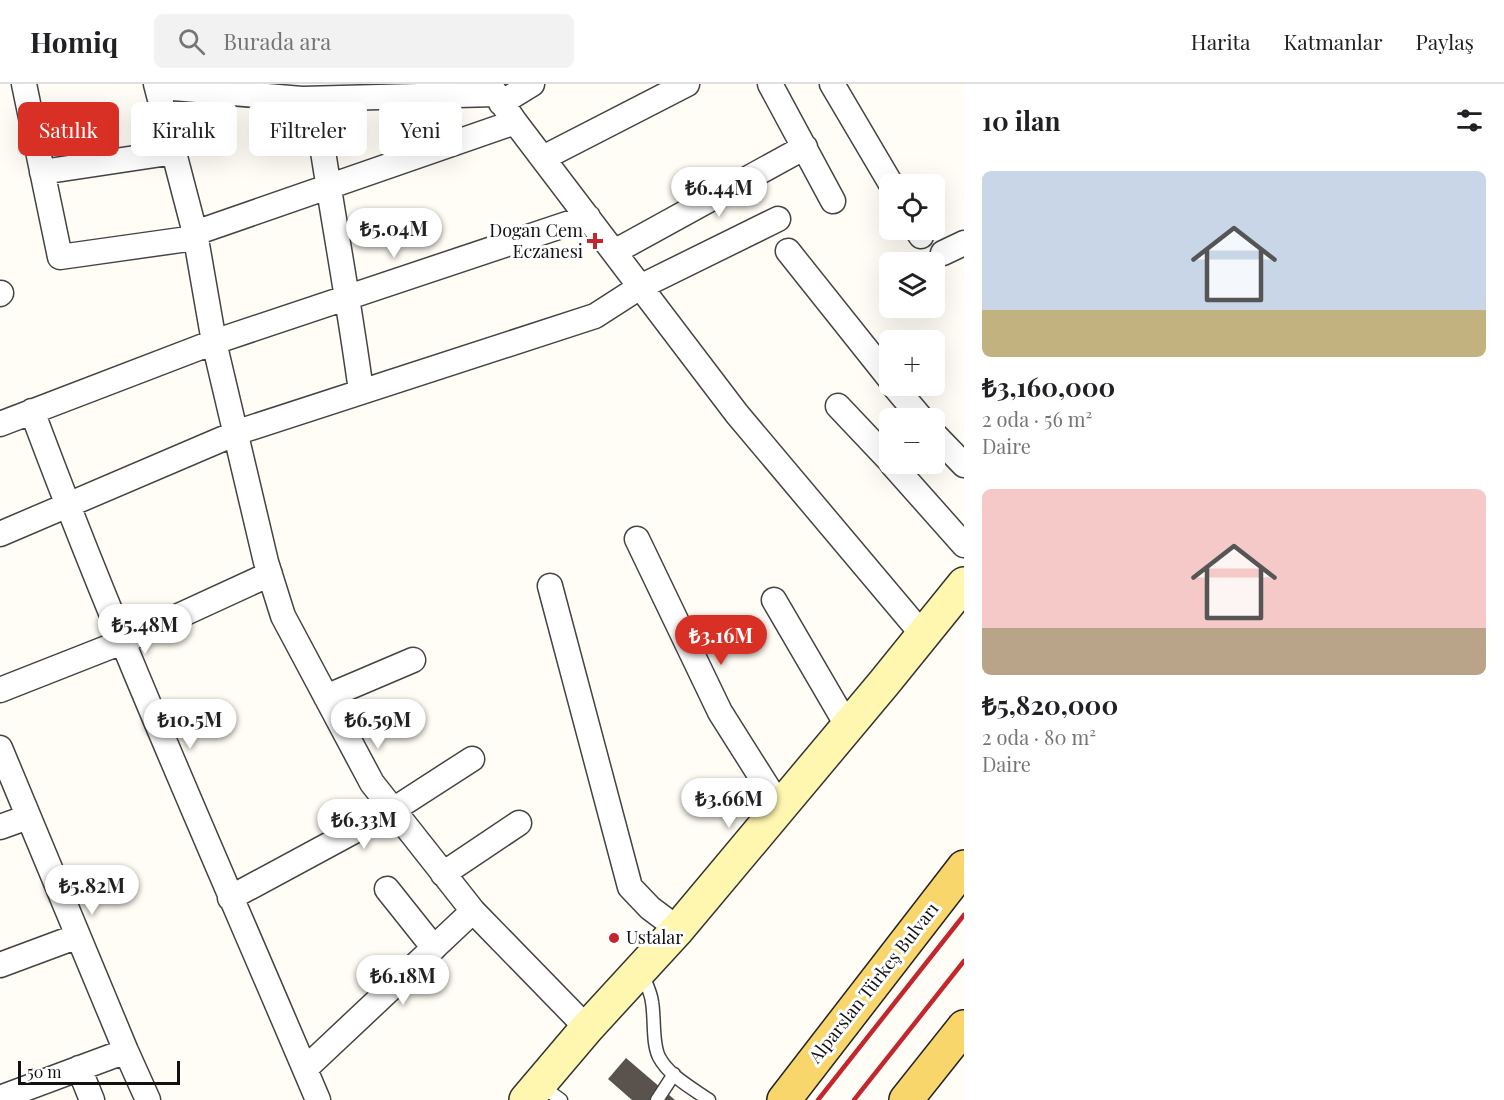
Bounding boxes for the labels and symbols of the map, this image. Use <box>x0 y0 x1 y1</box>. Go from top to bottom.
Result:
pin: ₺6.44M <box>670 167 768 218</box>
pin: ₺5.04M <box>345 208 443 259</box>
place label: Dogan Cem Eczanesi <box>489 218 583 263</box>
marker: Dogan Cem Eczanesi <box>588 234 602 248</box>
pin: ₺5.48M <box>96 604 194 655</box>
pin: ₺3.16M <box>672 615 770 666</box>
pin: ₺10.5M <box>141 699 239 750</box>
pin: ₺6.59M <box>329 699 427 750</box>
pin: ₺3.66M <box>680 778 778 829</box>
pin: ₺6.33M <box>315 799 413 850</box>
pin: ₺5.82M <box>43 865 141 916</box>
street label: Alparslan Türkeş Bulvarı <box>802 897 944 1068</box>
place label: Ustalar <box>626 925 683 949</box>
marker: Ustalar <box>607 931 621 945</box>
pin: ₺6.18M <box>354 955 452 1006</box>
scale bar <box>18 1058 180 1086</box>

